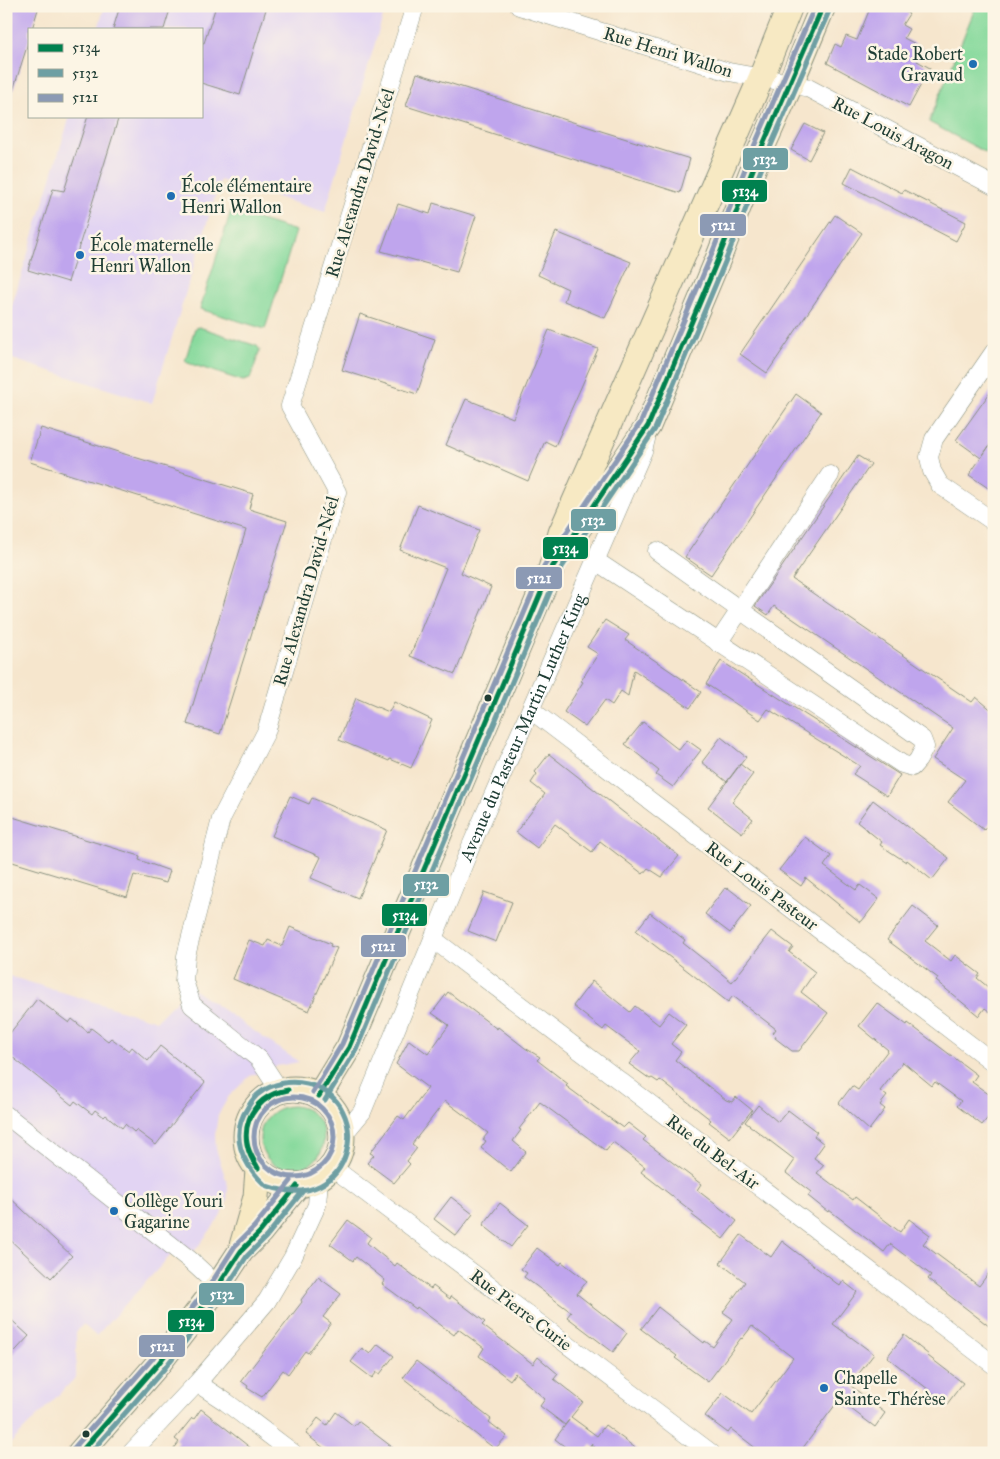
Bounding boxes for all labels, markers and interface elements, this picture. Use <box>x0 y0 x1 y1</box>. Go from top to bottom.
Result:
street label: Rue Henri Wallon <box>601 22 736 82</box>
legend <box>28 28 202 118</box>
text: 5134 <box>72 38 100 56</box>
place label: Stade Robert Gravaud <box>867 43 964 86</box>
marker: Stade Robert Gravaud <box>967 58 979 70</box>
text: 5132 <box>72 64 99 82</box>
street label: Rue Alexandra David-Néel <box>321 85 399 280</box>
text: 5121 <box>72 88 98 106</box>
street label: Rue Louis Aragon <box>828 92 958 175</box>
line badge: 5132 <box>742 147 789 171</box>
text: 5132 <box>753 151 778 169</box>
place label: École élémentaire Henri Wallon <box>181 173 312 218</box>
line badge: 5134 <box>721 179 768 203</box>
text: 5134 <box>732 183 759 201</box>
marker: École élémentaire Henri Wallon <box>165 190 177 202</box>
line badge: 5121 <box>699 213 747 237</box>
text: 5121 <box>711 217 736 234</box>
place label: École maternelle Henri Wallon <box>90 232 214 277</box>
marker: École maternelle Henri Wallon <box>74 249 86 261</box>
street label: Rue Alexandra David-Néel <box>268 493 344 689</box>
line badge: 5132 <box>570 508 617 532</box>
text: 5132 <box>581 512 606 530</box>
line badge: 5134 <box>542 536 589 560</box>
text: 5134 <box>552 540 579 558</box>
line badge: 5121 <box>515 566 563 590</box>
text: 5121 <box>527 570 552 587</box>
street label: Avenue du Pasteur Martin Luther King <box>454 590 592 866</box>
unlabelled marker <box>483 693 493 703</box>
street label: Rue Louis Pasteur <box>701 836 823 936</box>
line badge: 5132 <box>402 873 450 897</box>
text: 5132 <box>414 876 439 894</box>
line badge: 5134 <box>381 903 428 927</box>
text: 5134 <box>392 907 419 925</box>
line badge: 5121 <box>360 934 407 958</box>
text: 5121 <box>371 938 396 955</box>
street label: Rue du Bel-Air <box>662 1110 764 1194</box>
place label: Collège Youri Gagarine <box>124 1190 223 1234</box>
marker: Collège Youri Gagarine <box>108 1205 120 1217</box>
street label: Rue Pierre Curie <box>466 1265 576 1355</box>
line badge: 5132 <box>198 1282 245 1306</box>
text: 5132 <box>210 1286 235 1304</box>
line badge: 5134 <box>167 1309 215 1333</box>
text: 5134 <box>178 1313 205 1331</box>
line badge: 5121 <box>138 1334 186 1358</box>
text: 5121 <box>150 1338 175 1355</box>
place label: Chapelle Sainte-Thérèse <box>834 1367 946 1410</box>
marker: Chapelle Sainte-Thérèse <box>818 1382 830 1394</box>
unlabelled marker <box>81 1429 91 1439</box>

